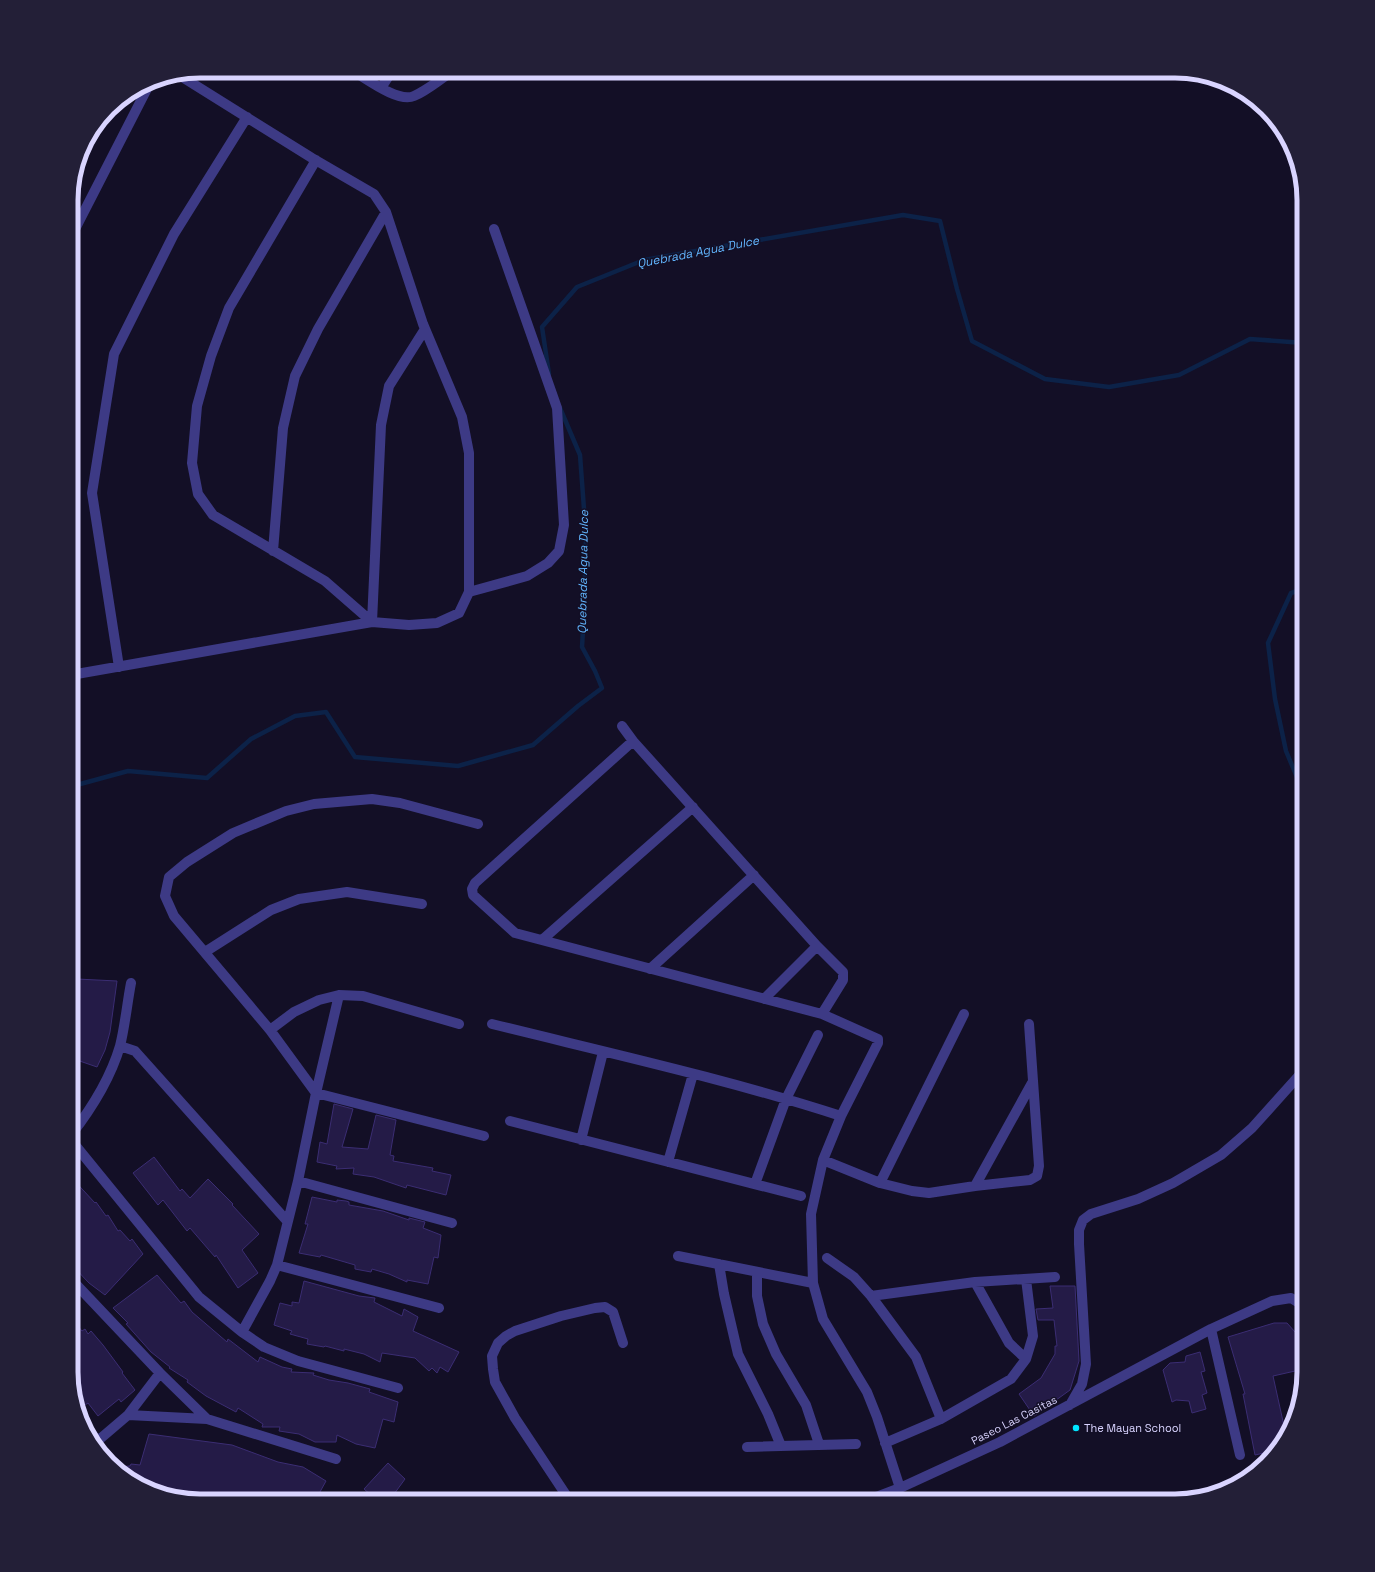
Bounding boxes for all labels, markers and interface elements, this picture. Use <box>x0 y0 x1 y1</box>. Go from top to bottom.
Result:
water label: Quebrada Agua Dulce <box>636 232 761 272</box>
water label: Quebrada Agua Dulce <box>574 509 592 634</box>
street label: Paseo Las Casitas <box>969 1392 1059 1448</box>
place label: The Mayan School <box>1084 1421 1181 1435</box>
marker: The Mayan School <box>1071 1423 1081 1433</box>

